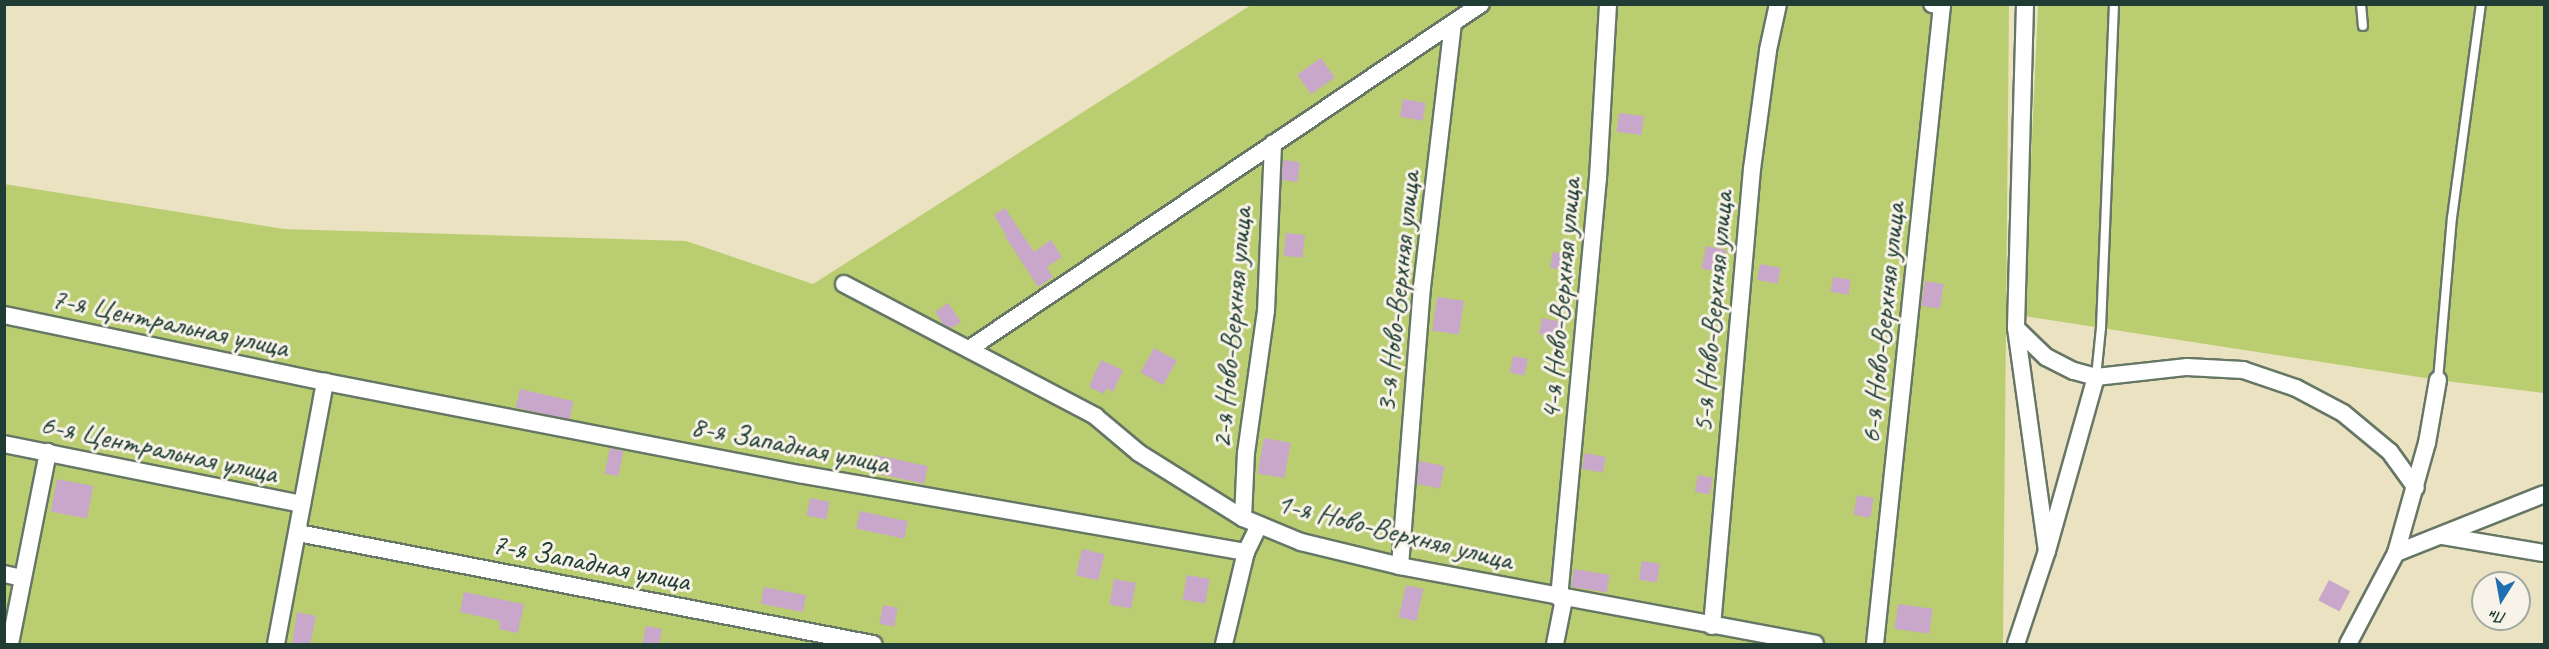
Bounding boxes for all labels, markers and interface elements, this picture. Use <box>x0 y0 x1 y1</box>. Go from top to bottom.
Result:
street label: 3-я Ново-Верхняя улица <box>1366 170 1428 414</box>
street label: 4-я Ново-Верхняя улица <box>1532 177 1588 421</box>
street label: 5-я Ново-Верхняя улица <box>1684 190 1740 434</box>
street label: 6-я Ново-Верхняя улица <box>1851 201 1913 445</box>
street label: 2-я Ново-Верхняя улица <box>1203 206 1259 450</box>
street label: 7-я Центральная улица <box>47 279 293 365</box>
street label: 6-я Центральная улица <box>36 405 282 491</box>
street label: 8-я Западная улица <box>686 407 894 481</box>
street label: 1-я Ново-Верхняя улица <box>1273 484 1517 578</box>
street label: 7-я Западная улица <box>487 525 695 599</box>
north arrow <box>2471 571 2531 631</box>
text: Пн <box>2488 605 2508 628</box>

